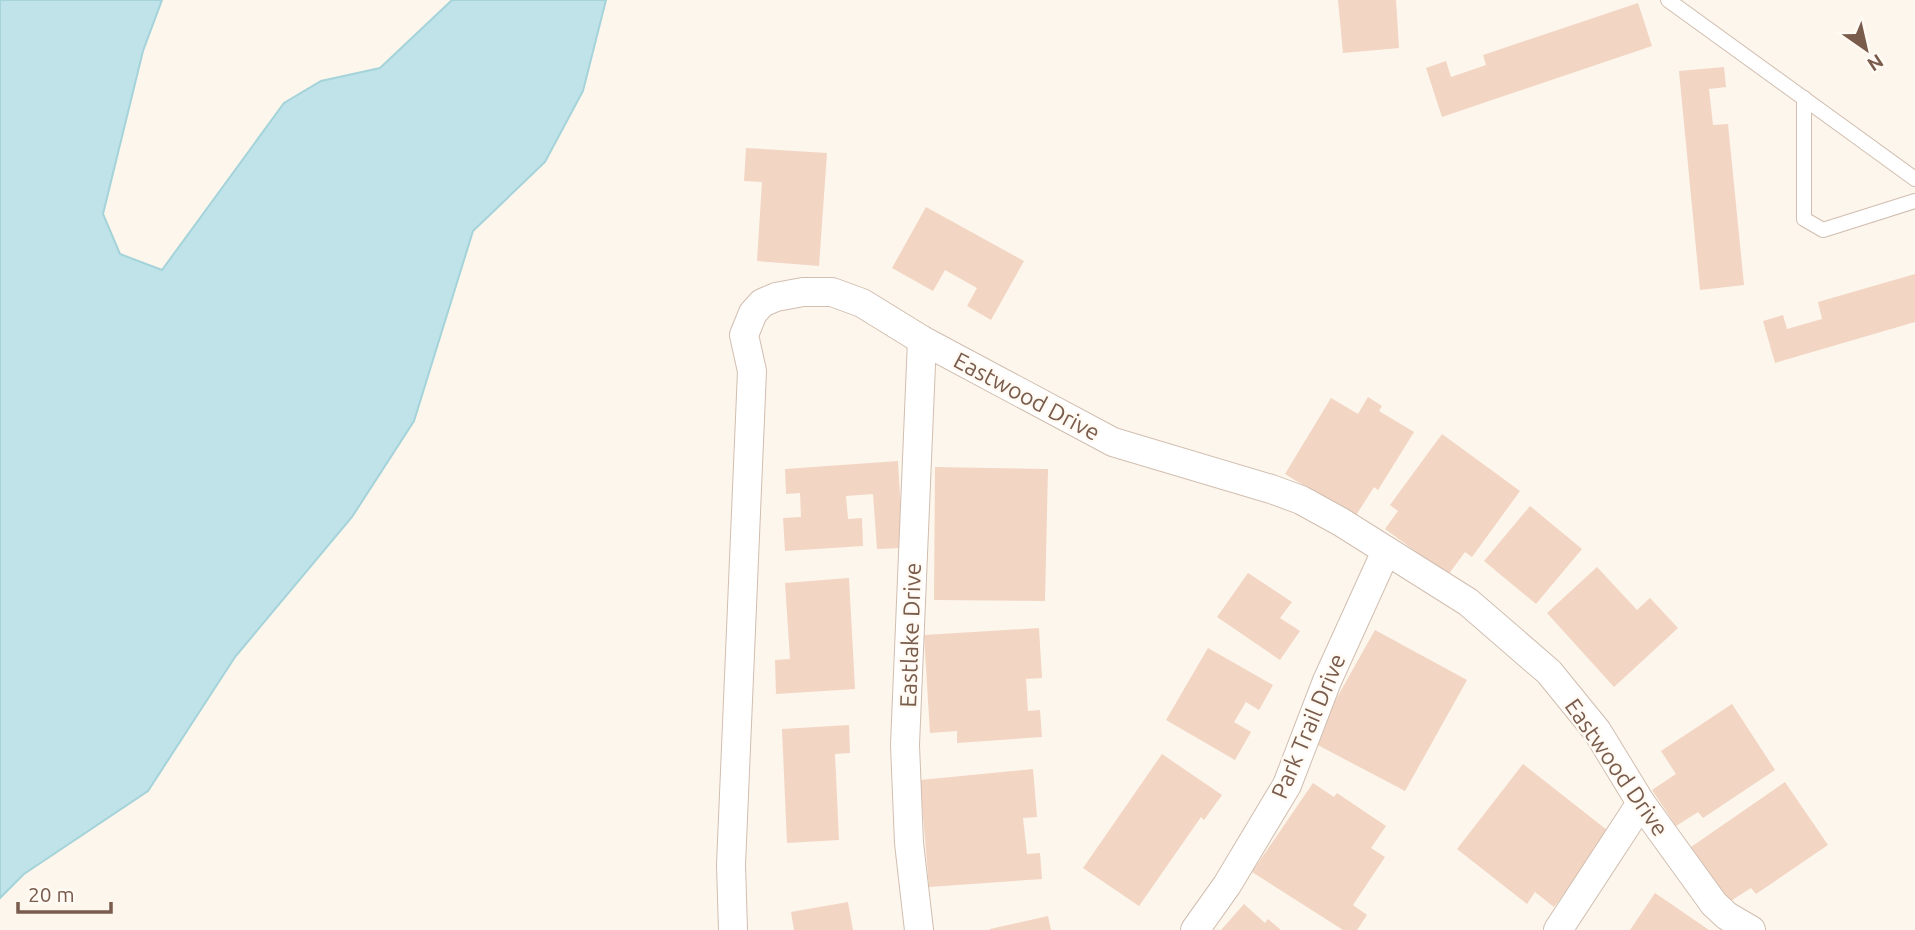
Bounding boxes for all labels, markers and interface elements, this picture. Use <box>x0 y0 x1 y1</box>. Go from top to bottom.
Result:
north arrow <box>1831 14 1901 84</box>
text: N <box>1863 50 1888 76</box>
street label: Eastwood Drive <box>950 347 1104 445</box>
street label: Eastlake Drive <box>895 562 925 708</box>
street label: Park Trail Drive <box>1266 650 1350 802</box>
street label: Eastwood Drive <box>1560 694 1674 840</box>
scale bar <box>18 870 110 914</box>
text: 20 m <box>28 882 75 906</box>

